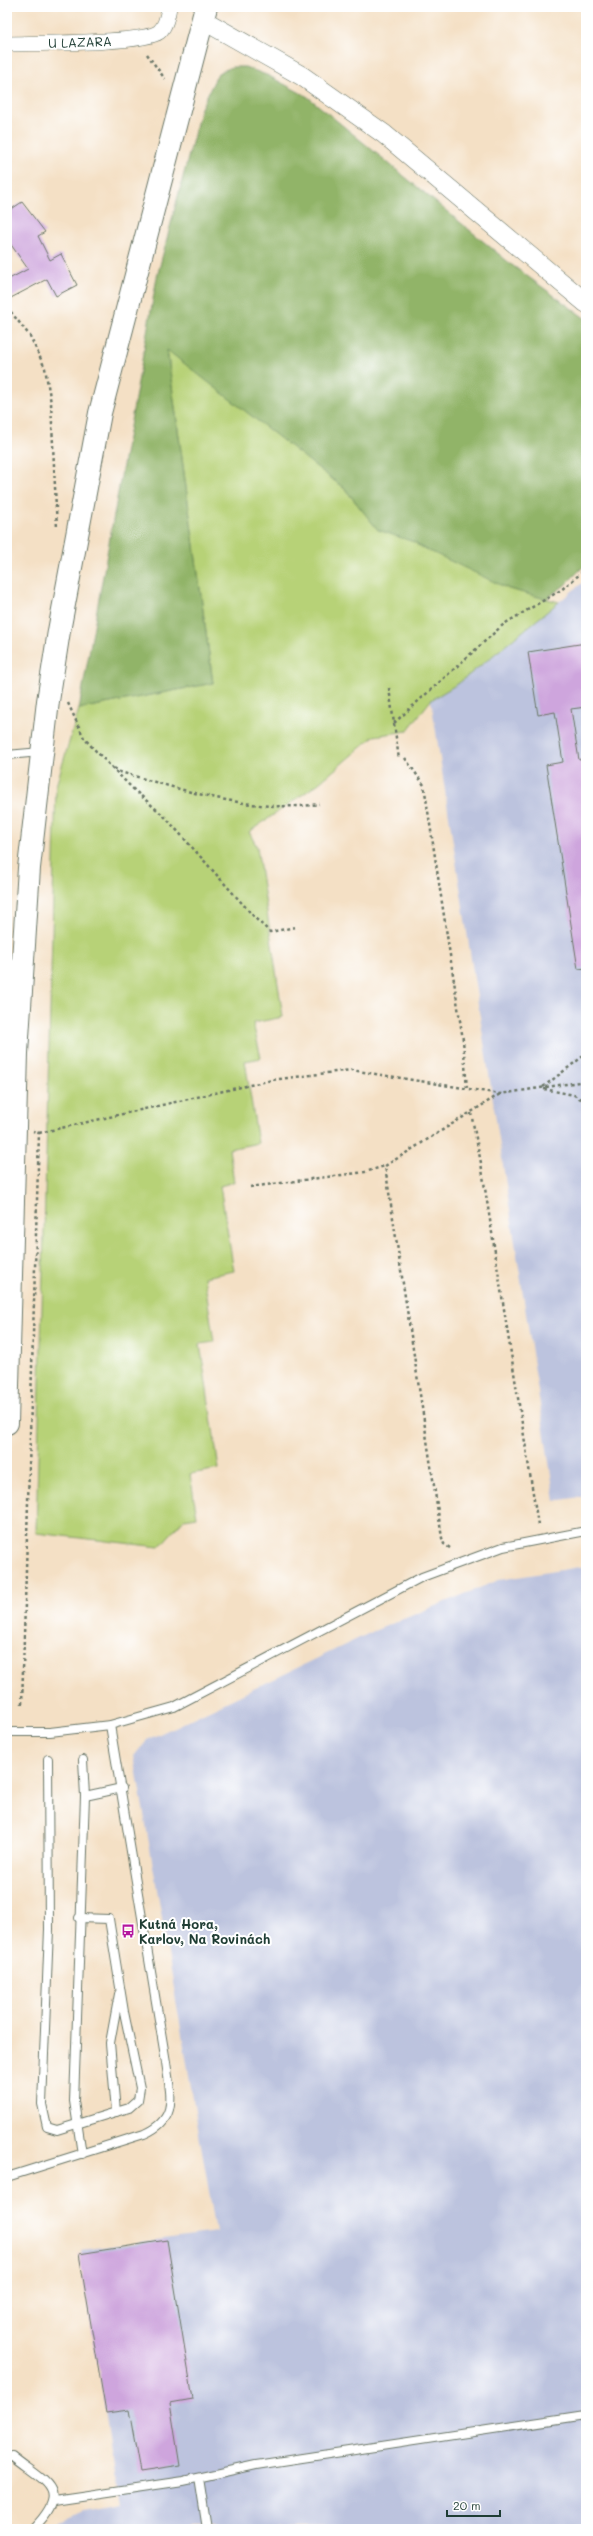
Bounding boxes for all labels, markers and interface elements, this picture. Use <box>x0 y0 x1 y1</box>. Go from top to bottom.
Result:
street label: U LAZARA <box>48 32 112 51</box>
place label: Kutná Hora, Karlov, Na Rovinách <box>139 1915 271 1947</box>
bus stop icon: Kutná Hora, Karlov, Na Rovinách <box>120 1923 136 1939</box>
scale bar <box>447 2492 500 2518</box>
text: 20 m <box>453 2497 481 2513</box>

